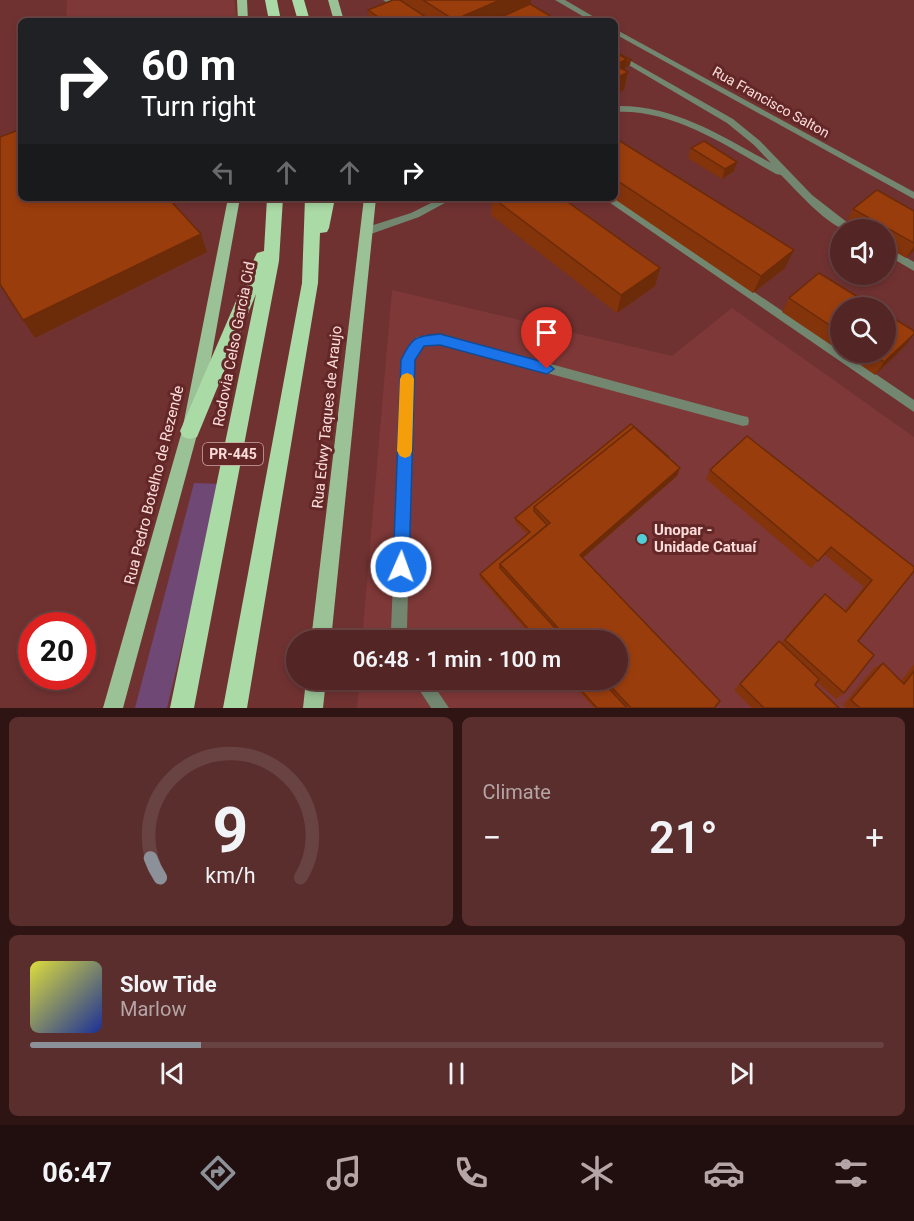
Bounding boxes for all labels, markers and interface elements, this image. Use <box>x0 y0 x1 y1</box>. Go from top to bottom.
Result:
text: 60 m <box>141 41 236 90</box>
icon: right <box>42 42 120 120</box>
street label: Rua Francisco Salton <box>710 63 832 141</box>
text: Turn right <box>141 91 256 123</box>
icon: left <box>207 156 240 189</box>
icon: ahead <box>270 156 303 189</box>
icon: ahead <box>333 156 366 189</box>
icon: right <box>396 156 429 189</box>
map controls <box>830 219 896 363</box>
button: sound <box>830 219 896 285</box>
street label: Rodovia Celso Garcia Cid <box>209 260 259 428</box>
button: search <box>830 297 896 363</box>
pin <box>521 307 572 369</box>
icon: arrive <box>530 316 563 349</box>
street label: Rua Edwy Taques de Araujo <box>308 325 346 509</box>
street label: Rua Pedro Botelho de Rezende <box>121 383 187 586</box>
road number: PR-445 <box>203 443 263 465</box>
place label: Unopar - Unidade Catuaí <box>654 521 757 556</box>
marker: Unopar - Unidade Catuaí <box>635 532 649 546</box>
position arrow <box>369 535 433 599</box>
speed limit sign: 20 <box>18 612 96 690</box>
text: 06:48 · 1 min · 100 m <box>353 647 561 672</box>
text: Climate <box>483 780 551 804</box>
text: 9 <box>213 794 249 867</box>
text: 21° <box>649 811 718 864</box>
text: − <box>483 818 501 857</box>
text: + <box>865 818 884 857</box>
text: km/h <box>206 864 256 889</box>
text: Slow Tide <box>120 972 217 997</box>
text: Marlow <box>120 997 186 1021</box>
icon: previous <box>156 1057 189 1090</box>
icon: pause <box>440 1057 473 1090</box>
icon: next <box>725 1057 758 1090</box>
icon: directions <box>197 1152 239 1194</box>
icon: music <box>323 1152 365 1194</box>
icon: phone <box>450 1152 492 1194</box>
icon: climate <box>576 1152 618 1194</box>
icon: car <box>703 1152 745 1194</box>
icon: filters <box>830 1152 872 1194</box>
text: 06:47 <box>42 1157 112 1189</box>

